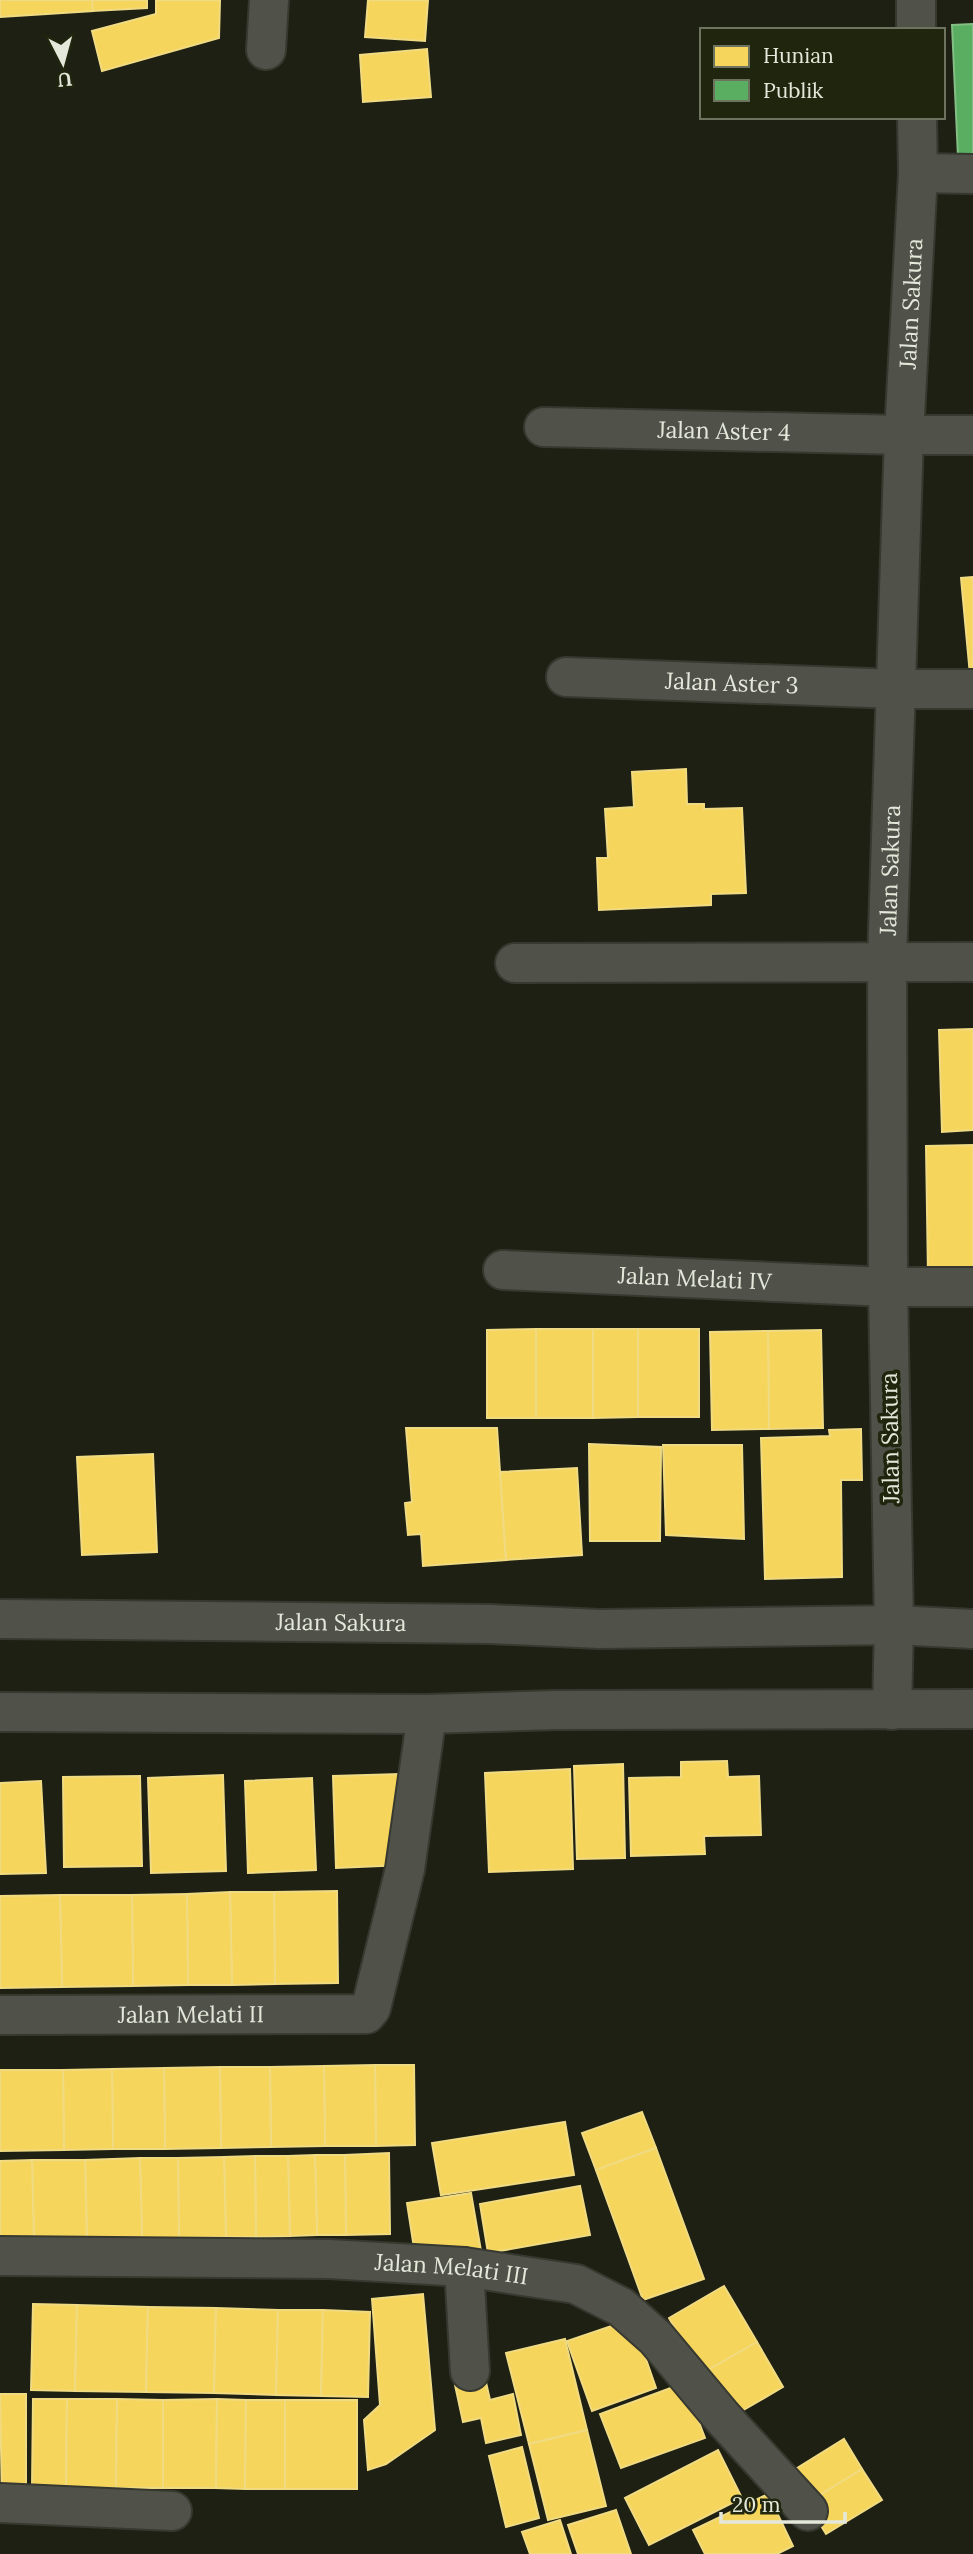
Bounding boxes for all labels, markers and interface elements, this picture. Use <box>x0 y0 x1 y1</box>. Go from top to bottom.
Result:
north arrow <box>28 28 98 98</box>
legend <box>700 28 945 119</box>
text: Hunian <box>763 42 834 69</box>
text: U <box>56 67 73 93</box>
text: Publik <box>763 77 824 104</box>
street label: Jalan Sakura <box>892 237 929 371</box>
street label: Jalan Aster 4 <box>656 415 791 446</box>
street label: Jalan Aster 3 <box>664 666 799 699</box>
street label: Jalan Sakura <box>873 804 906 937</box>
street label: Jalan Melati IV <box>616 1260 773 1296</box>
street label: Jalan Sakura <box>874 1372 905 1505</box>
street label: Jalan Sakura <box>274 1607 407 1637</box>
street label: Jalan Melati II <box>117 1999 264 2029</box>
street label: Jalan Melati III <box>373 2247 530 2291</box>
scale bar <box>721 2480 845 2524</box>
text: 20 m <box>732 2491 781 2518</box>

